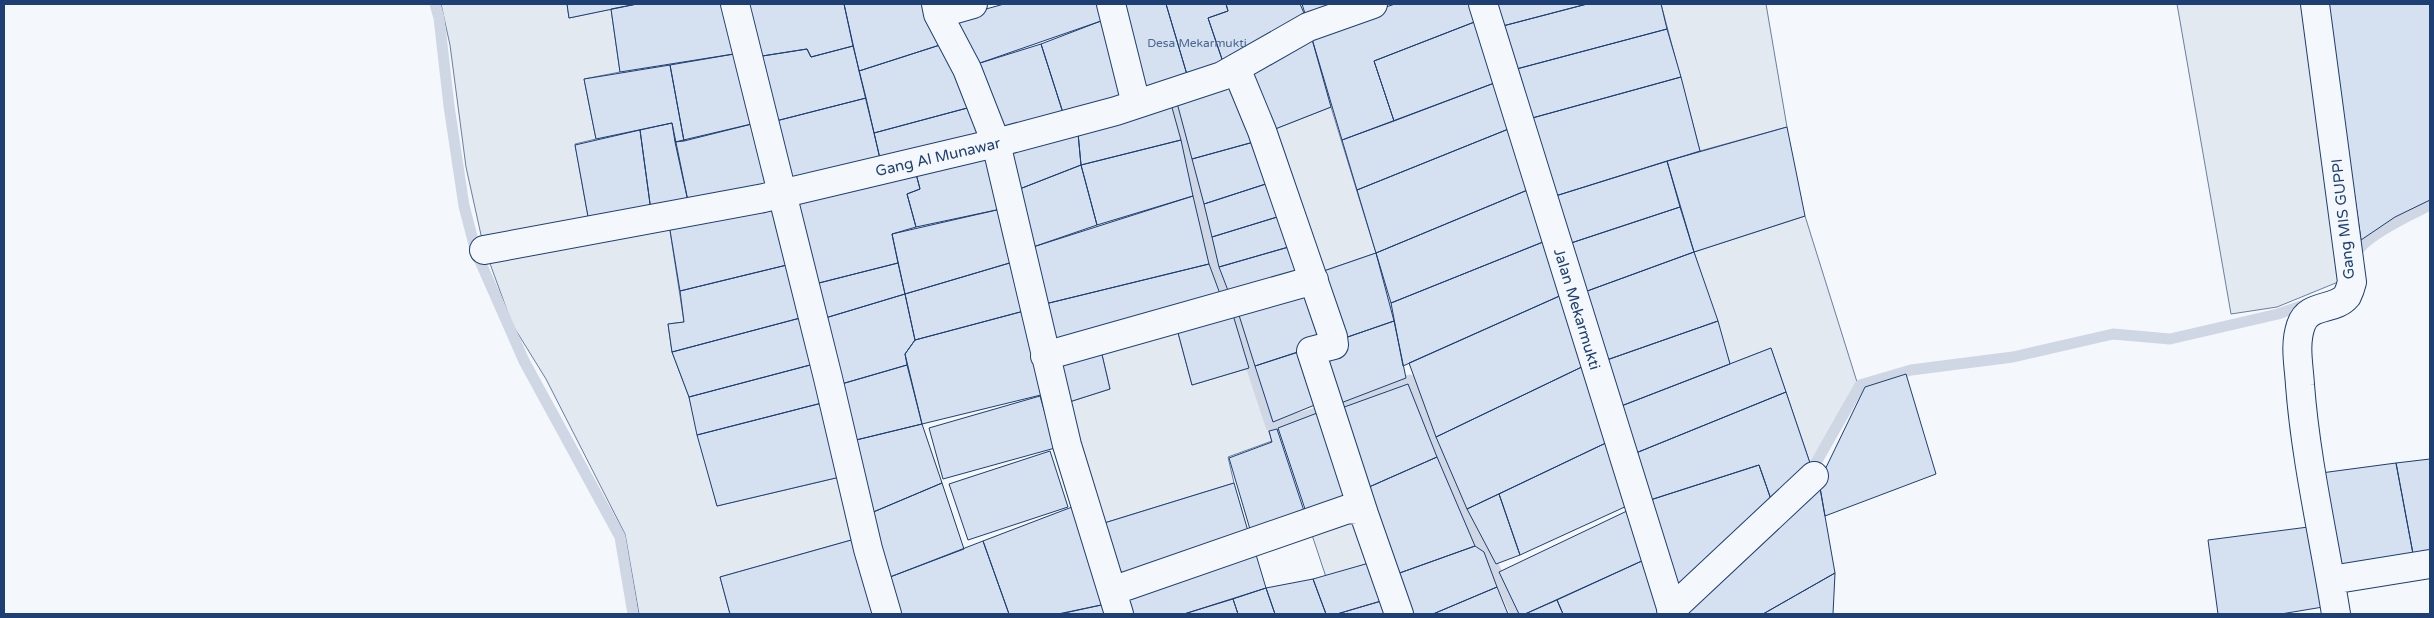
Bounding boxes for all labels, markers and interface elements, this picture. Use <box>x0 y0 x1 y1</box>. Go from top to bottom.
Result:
house number: Desa Mekarmukti <box>1147 36 1247 50</box>
street label: Gang Al Munawar <box>874 134 1003 180</box>
street label: Gang MIS GUPPI <box>2328 158 2358 280</box>
street label: Jalan Mekarmukti <box>1550 246 1604 372</box>

